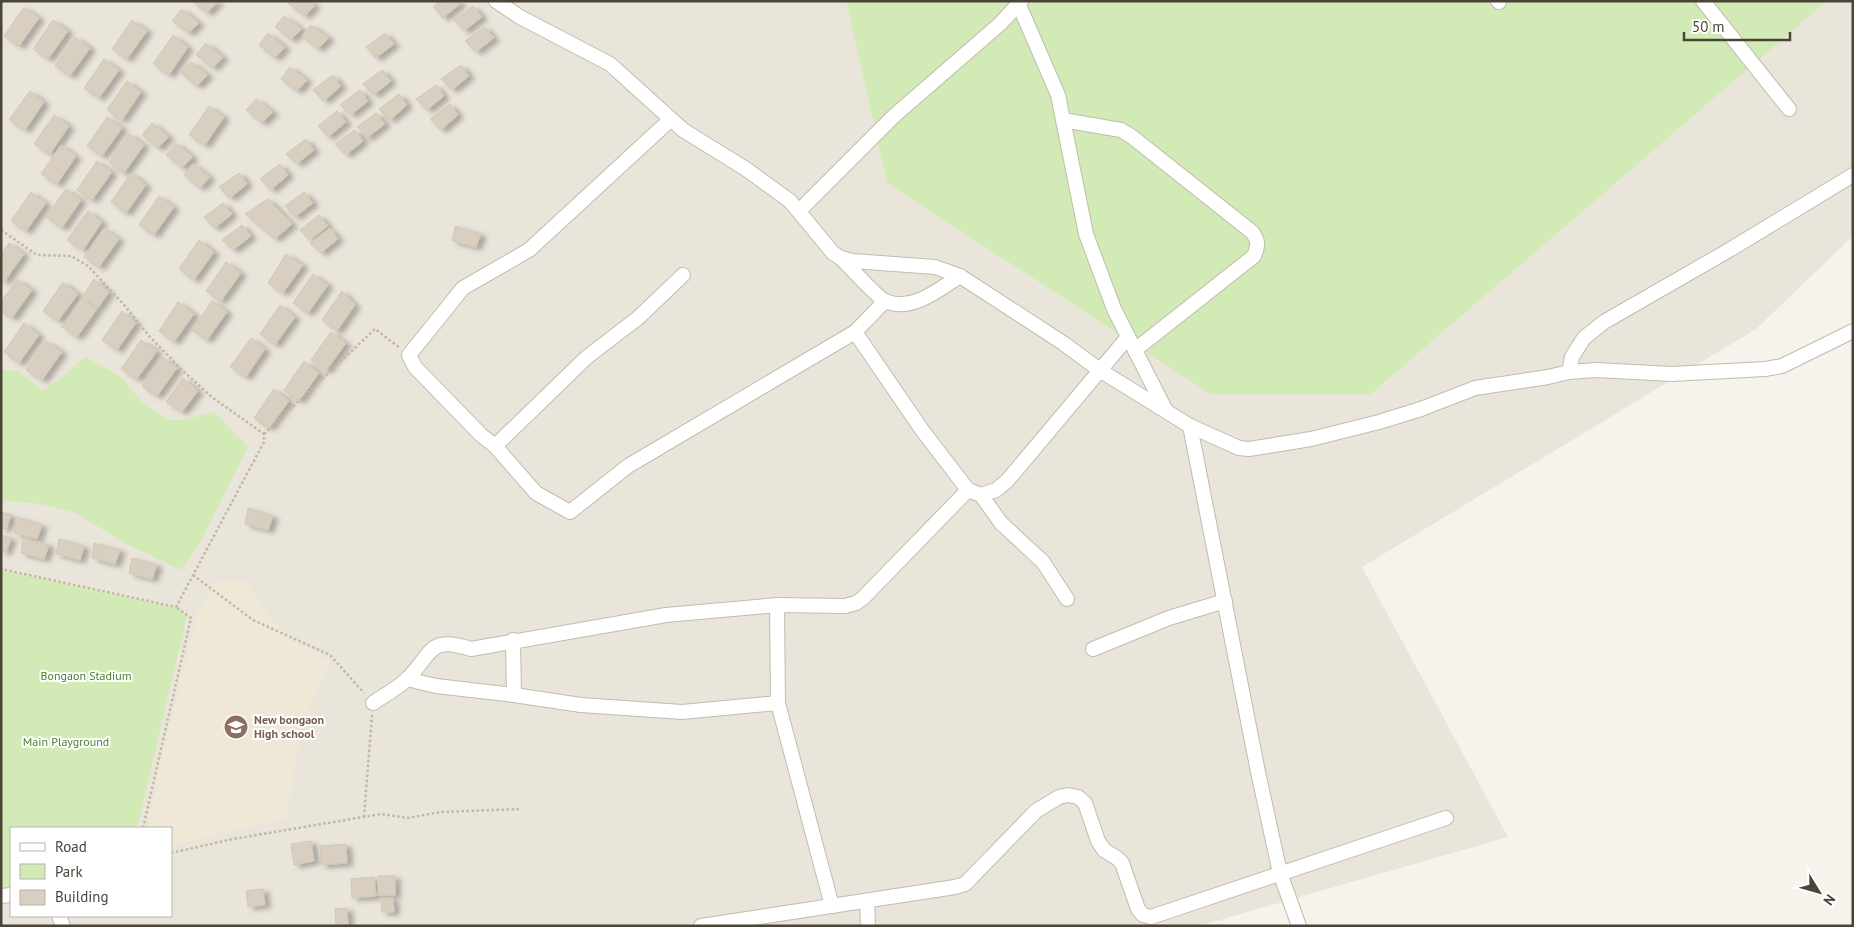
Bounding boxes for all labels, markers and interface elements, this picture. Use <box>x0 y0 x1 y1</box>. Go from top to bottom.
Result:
scale bar <box>1684 10 1790 42</box>
text: 50 m <box>1692 17 1725 36</box>
park label: Bongaon Stadium <box>41 668 131 683</box>
place label: New bongaon High school <box>254 712 324 741</box>
school or university icon: New bongaon High school <box>223 714 249 740</box>
park label: Main Playground <box>23 734 109 749</box>
legend <box>10 827 172 917</box>
text: Road <box>55 837 87 856</box>
text: Park <box>55 862 83 881</box>
north arrow <box>1794 867 1844 917</box>
text: Building <box>55 887 109 906</box>
text: N <box>1819 891 1839 909</box>

